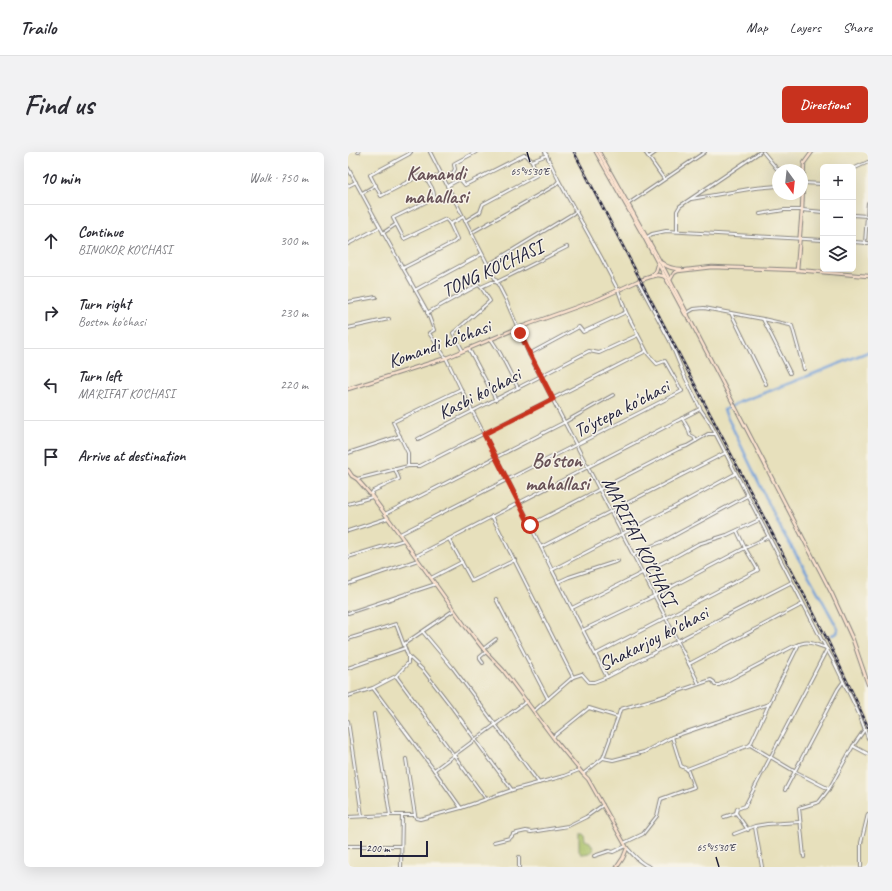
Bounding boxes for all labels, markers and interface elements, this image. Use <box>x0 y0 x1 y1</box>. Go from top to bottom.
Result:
text: Trailo <box>20 16 56 40</box>
text: Map <box>746 19 768 36</box>
text: Layers <box>790 19 821 36</box>
text: Share <box>843 19 872 36</box>
button: Directions <box>782 86 868 123</box>
text: Find us <box>24 87 94 122</box>
district label: Kamandi mahallasi <box>404 161 471 209</box>
north arrow <box>772 164 808 200</box>
map controls <box>820 164 856 272</box>
button: + <box>820 164 856 200</box>
text: 65°45'30"E <box>511 165 551 178</box>
text: 10 min <box>40 168 80 189</box>
text: Walk · 750 m <box>249 170 308 186</box>
button: − <box>820 200 856 236</box>
text: Continue <box>78 223 123 242</box>
icon: ahead <box>40 230 62 252</box>
text: 300 m <box>280 233 308 249</box>
street label: TONG KO'CHASI <box>438 233 551 303</box>
button: layers <box>820 236 856 272</box>
text: BINOKOR KO'CHASI <box>78 242 172 258</box>
text: Turn right <box>78 295 131 314</box>
icon: right <box>40 302 62 324</box>
text: 230 m <box>280 305 308 321</box>
street label: Komandi ko‘chasi <box>385 313 496 374</box>
text: Boston ko'chasi <box>78 314 146 330</box>
route end <box>511 324 529 342</box>
street label: Kasbi ko'chasi <box>434 362 527 425</box>
text: Turn left <box>78 367 121 386</box>
icon: left <box>40 374 62 396</box>
street label: To'ytepa ko'chasi <box>570 374 675 443</box>
text: 220 m <box>280 377 308 393</box>
text: MA'RIFAT KO'CHASI <box>78 386 175 402</box>
icon: arrive <box>40 446 62 468</box>
text: Arrive at destination <box>78 447 185 466</box>
district label: Bo'ston mahallasi <box>525 448 592 496</box>
street label: MA'RIFAT KO'CHASI <box>596 473 684 614</box>
route start <box>521 516 539 534</box>
street label: Shakarjoy ko'chasi <box>595 600 714 677</box>
scale bar <box>360 839 428 858</box>
text: 200 m <box>366 841 390 855</box>
text: 65°45'30"E <box>697 841 737 854</box>

